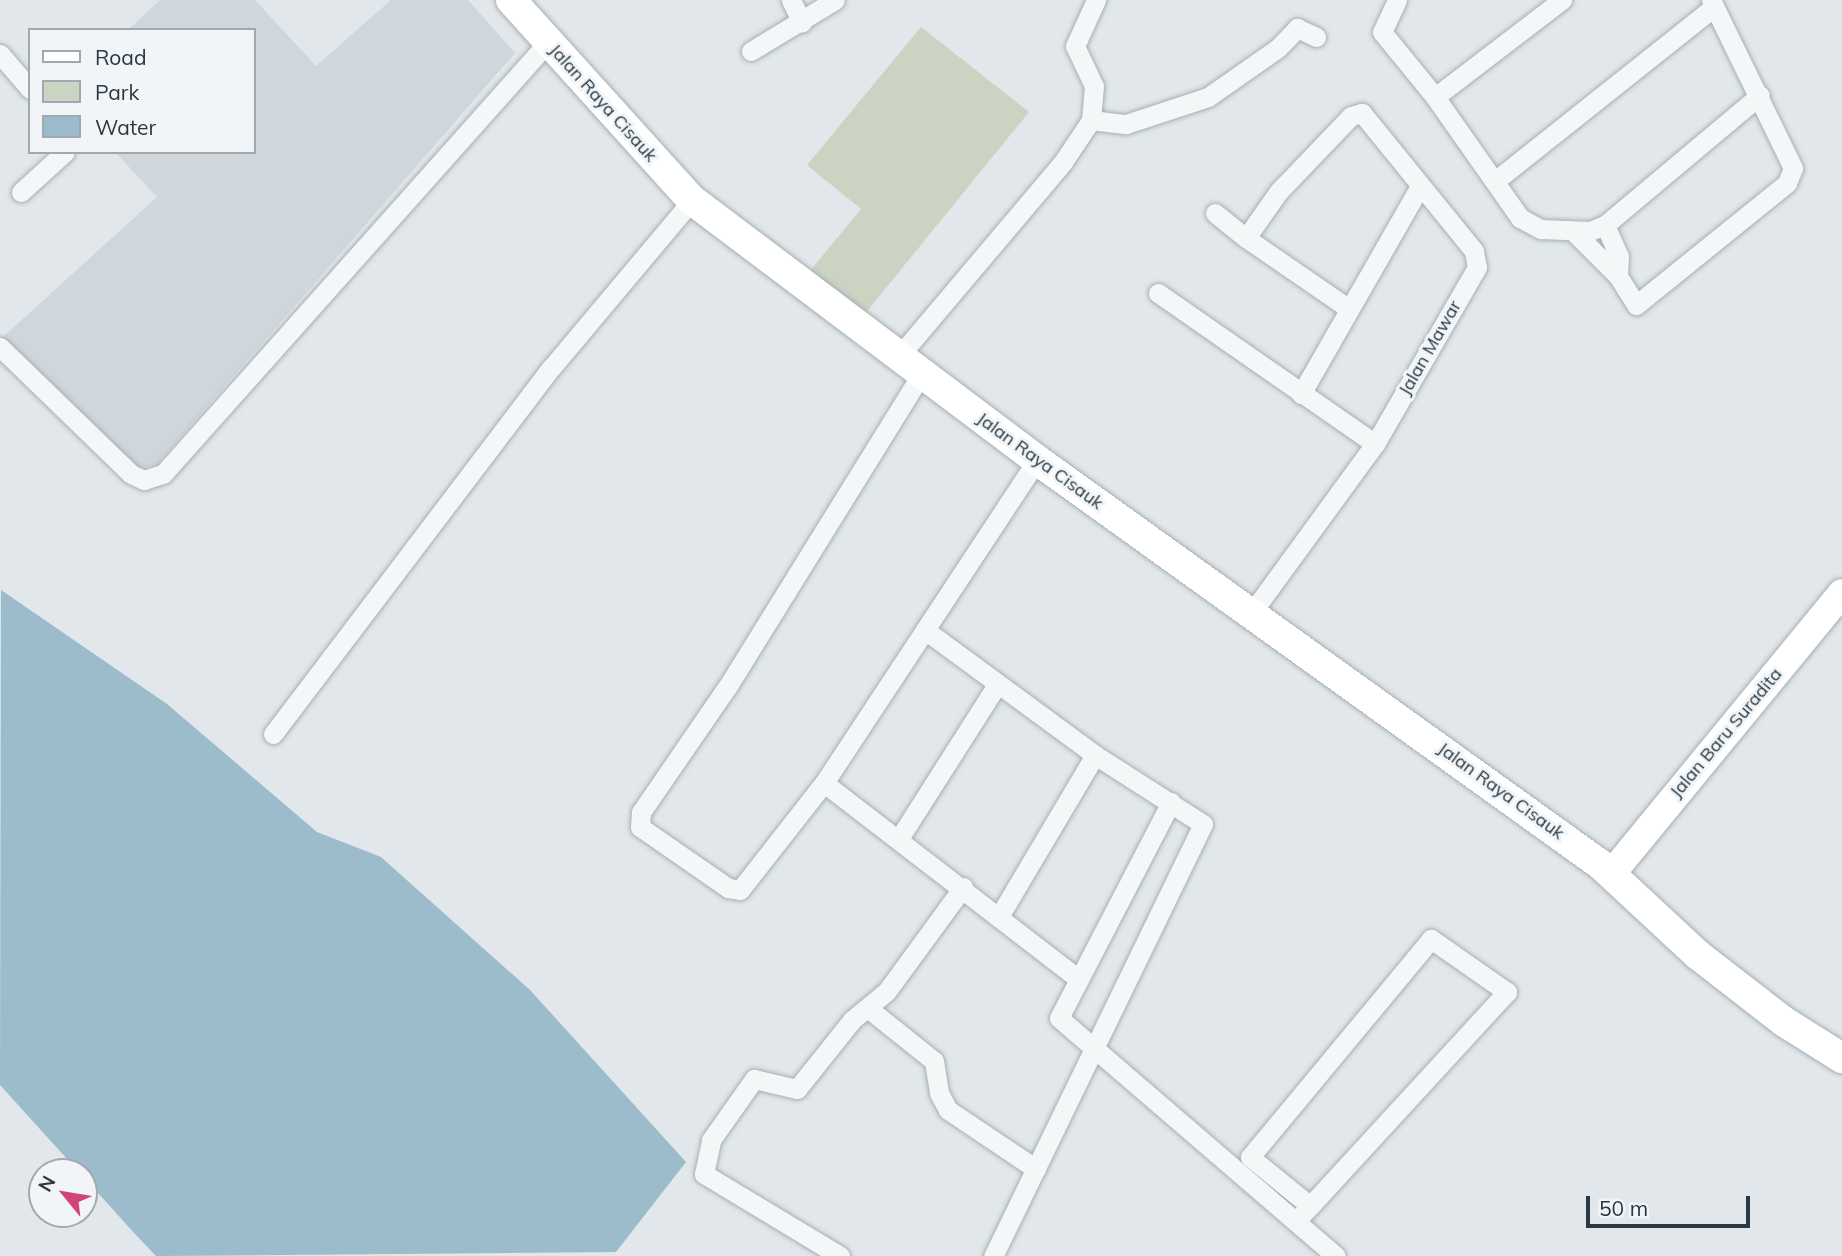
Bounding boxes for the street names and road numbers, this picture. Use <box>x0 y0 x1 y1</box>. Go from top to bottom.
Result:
street label: Jalan Raya Cisauk <box>544 40 662 166</box>
street label: Jalan Mawar <box>1394 297 1466 399</box>
street label: Jalan Raya Cisauk <box>973 408 1107 514</box>
street label: Jalan Baru Suradita <box>1665 664 1787 802</box>
street label: Jalan Raya Cisauk <box>1434 738 1568 844</box>

